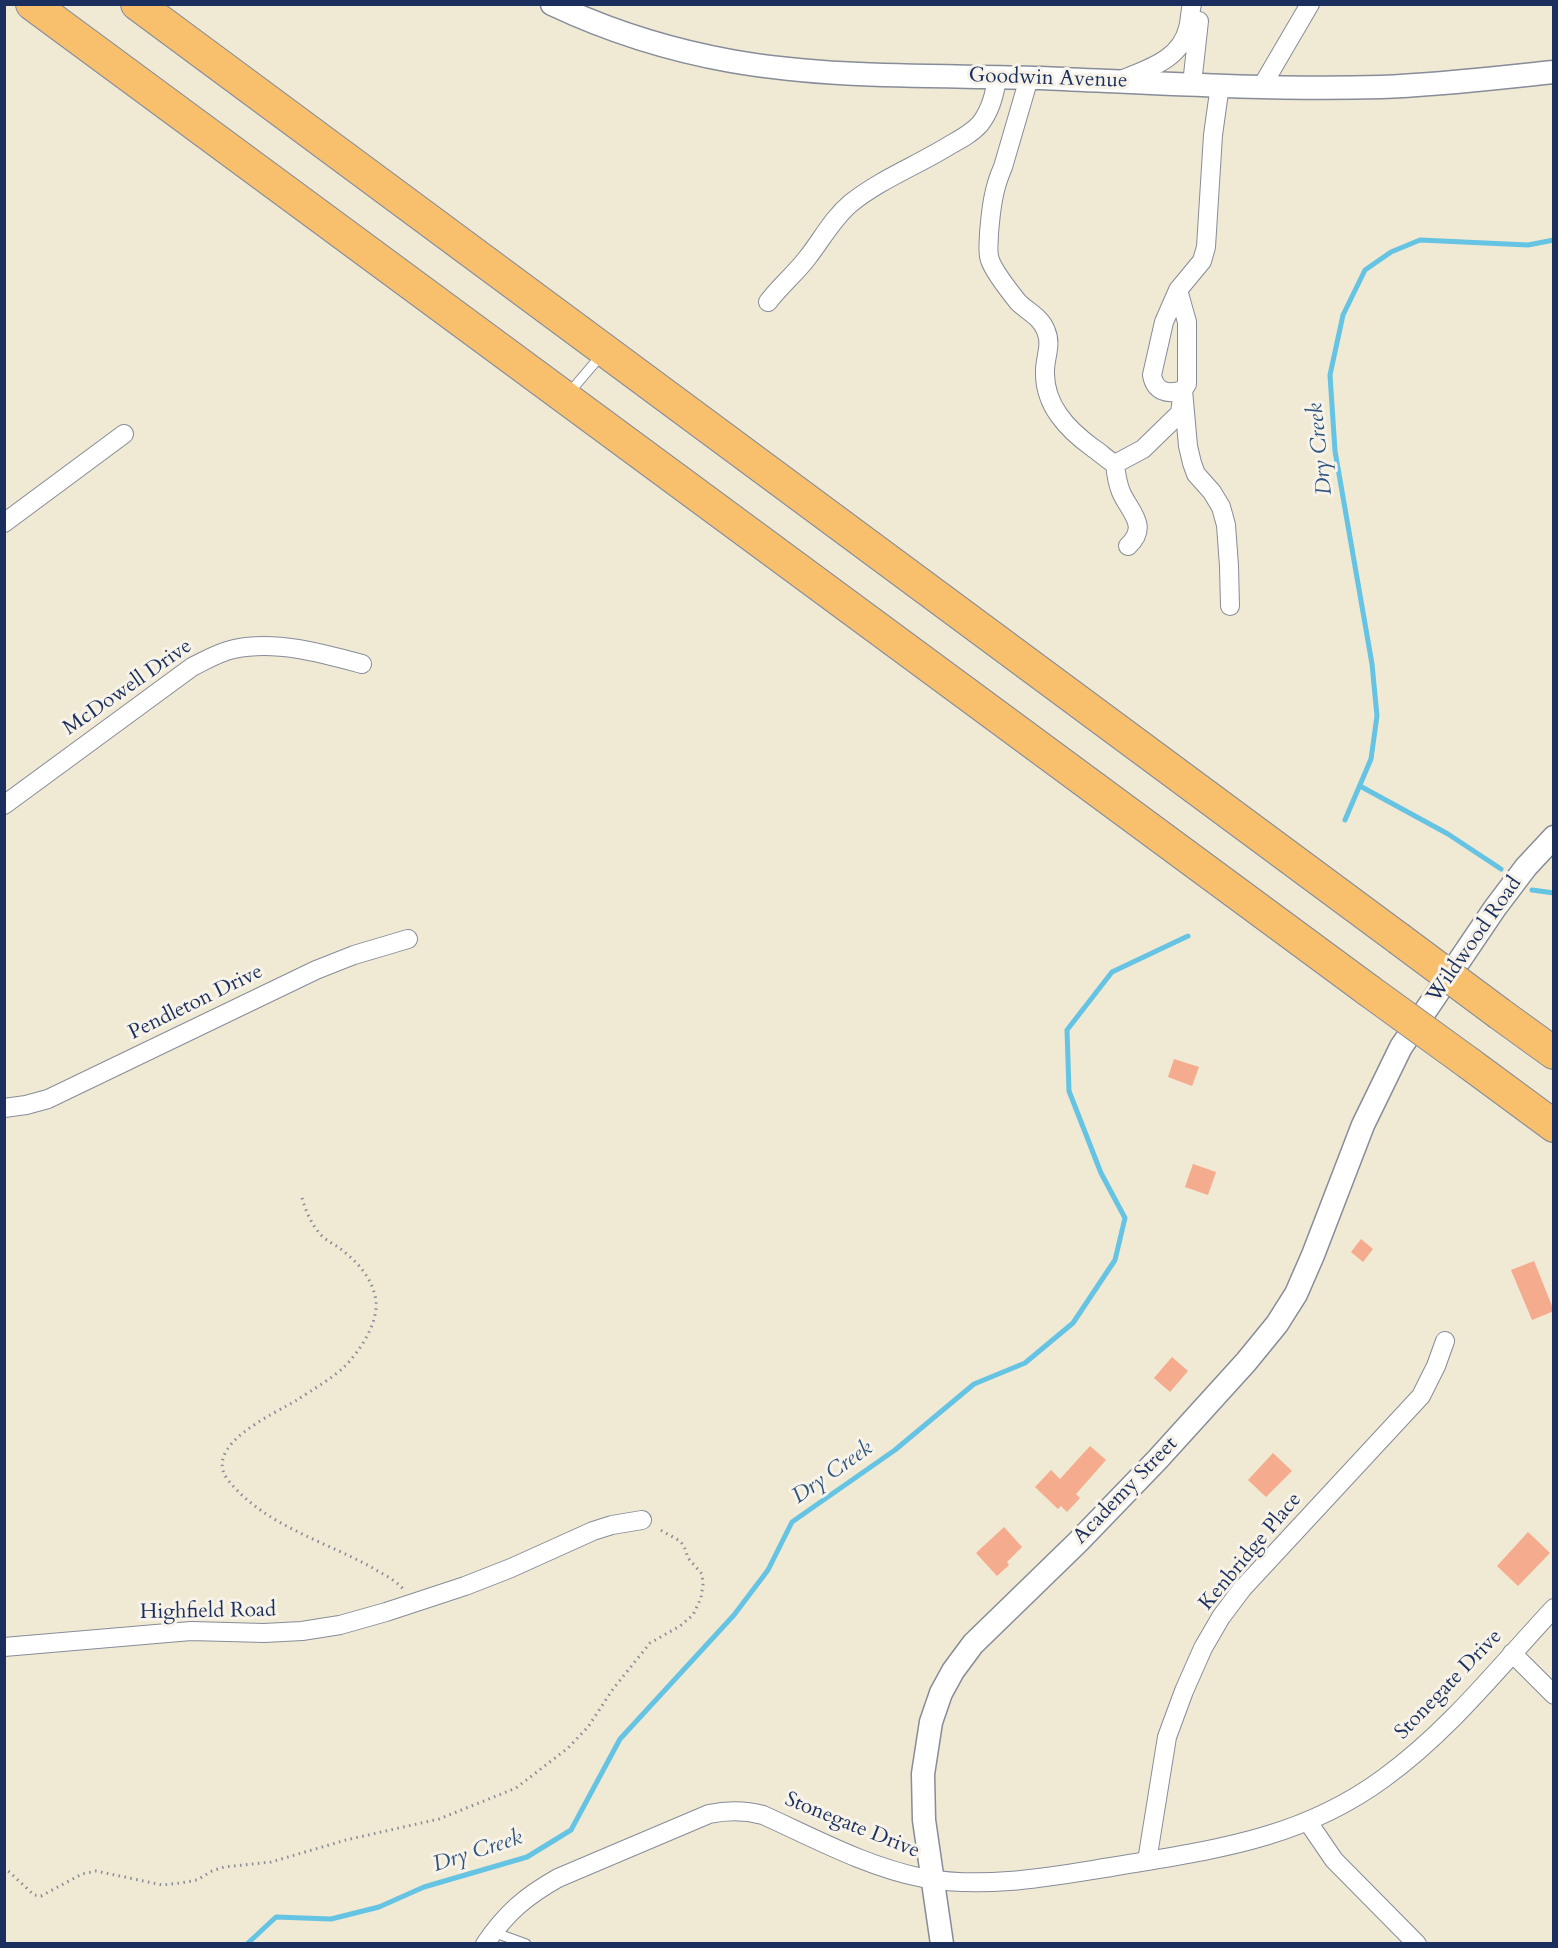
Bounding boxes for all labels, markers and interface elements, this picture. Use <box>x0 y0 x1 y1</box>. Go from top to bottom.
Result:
street label: Goodwin Avenue <box>968 64 1128 94</box>
water label: Dry Creek <box>1303 402 1339 496</box>
street label: McDowell Drive <box>59 634 197 742</box>
street label: Wildwood Road <box>1422 872 1528 1008</box>
street label: Pendleton Drive <box>125 960 267 1046</box>
street label: Academy Street <box>1069 1432 1183 1550</box>
water label: Dry Creek <box>788 1436 878 1510</box>
street label: Kenbridge Place <box>1194 1488 1308 1616</box>
street label: Highfield Road <box>140 1598 276 1626</box>
street label: Stonegate Drive <box>1390 1625 1508 1745</box>
street label: Stonegate Drive <box>781 1787 923 1865</box>
water label: Dry Creek <box>430 1825 526 1879</box>

